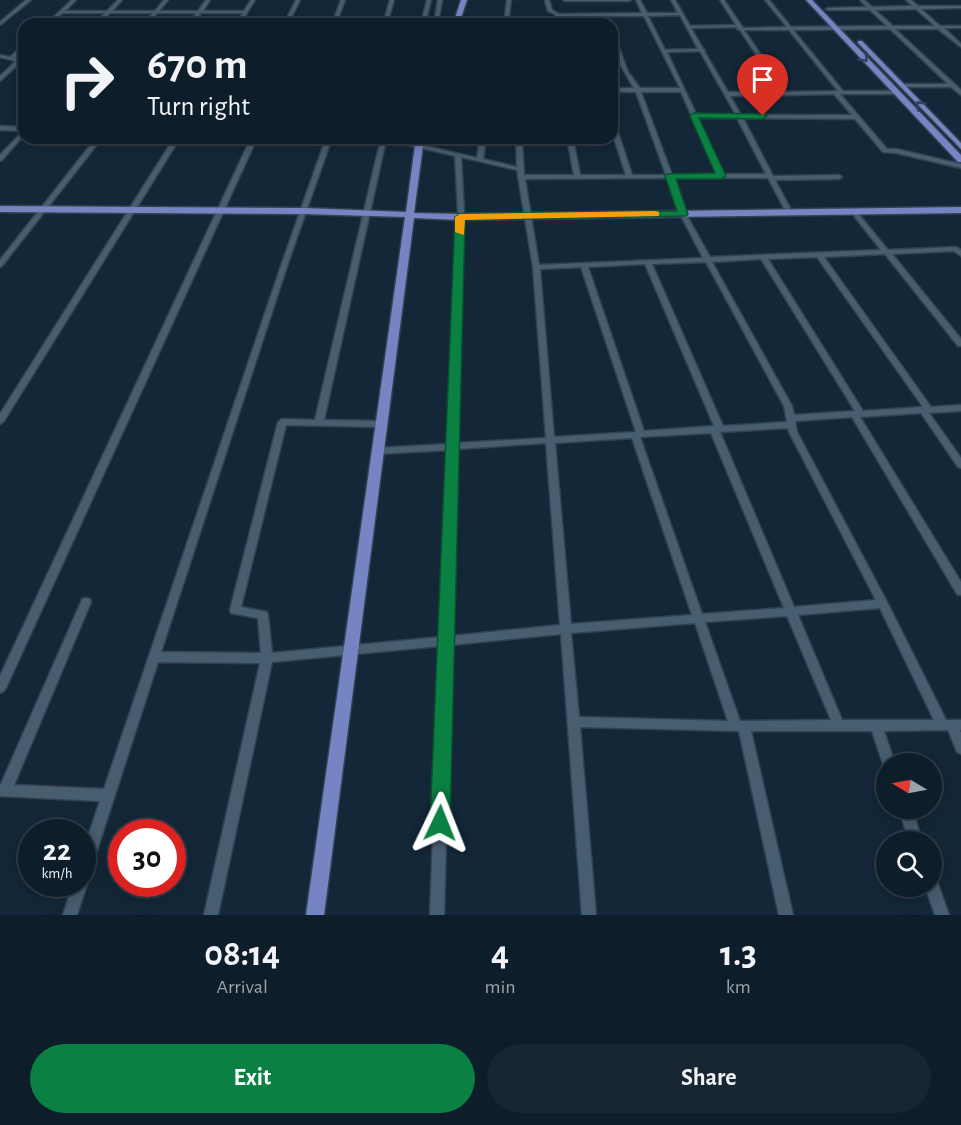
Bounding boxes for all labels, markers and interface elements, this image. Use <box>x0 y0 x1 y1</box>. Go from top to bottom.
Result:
icon: right <box>48 42 126 120</box>
text: 670 m <box>147 44 248 86</box>
one-way arrow <box>857 51 868 62</box>
pin <box>737 54 788 116</box>
icon: arrive <box>746 63 779 96</box>
text: Turn right <box>147 93 250 120</box>
one-way arrow <box>917 102 928 113</box>
north arrow <box>876 753 942 819</box>
map controls <box>876 753 942 897</box>
position arrow <box>408 791 472 855</box>
speed limit sign: 30 <box>108 819 186 897</box>
button: search <box>876 831 942 897</box>
text: 22 <box>43 836 71 866</box>
text: km/h <box>42 866 72 881</box>
text: 08:14 <box>204 936 280 972</box>
text: 4 <box>491 936 509 972</box>
text: 1.3 <box>720 936 757 972</box>
text: Arrival <box>217 977 268 997</box>
text: min <box>484 977 516 997</box>
text: km <box>726 977 751 997</box>
button: Exit <box>30 1044 475 1113</box>
button: Share <box>487 1044 931 1113</box>

